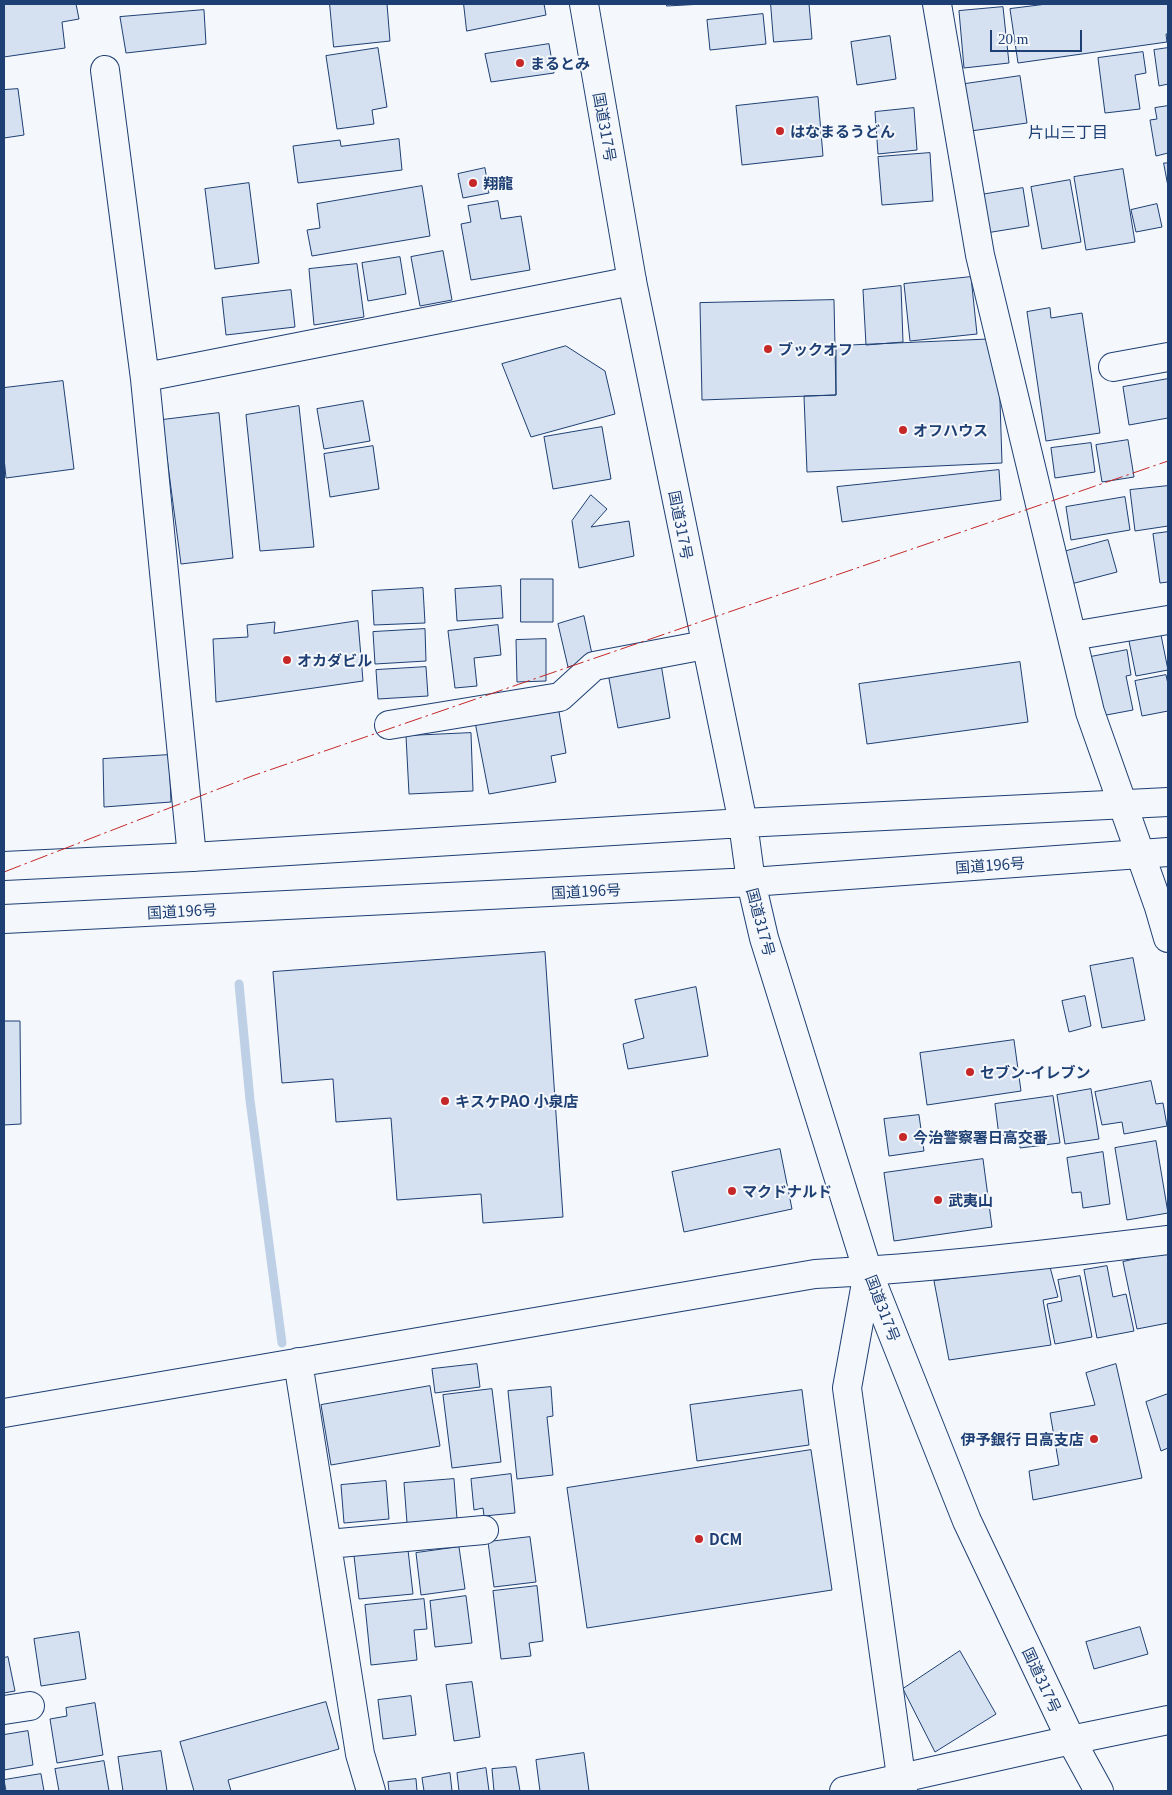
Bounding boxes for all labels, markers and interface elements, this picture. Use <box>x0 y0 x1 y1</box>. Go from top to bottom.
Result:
scale bar <box>992 20 1084 52</box>
text: 20 m <box>998 31 1028 47</box>
place label: まるとみ <box>530 54 590 72</box>
marker: まるとみ <box>514 57 526 69</box>
street label: 国道317号 <box>590 91 620 163</box>
place label: はなまるうどん <box>790 122 895 140</box>
district label: 片山三丁目 <box>1028 122 1108 142</box>
marker: はなまるうどん <box>774 125 786 137</box>
place label: 翔龍 <box>483 174 513 192</box>
marker: 翔龍 <box>467 177 479 189</box>
place label: ブックオフ <box>778 340 853 358</box>
marker: ブックオフ <box>762 343 774 355</box>
place label: オフハウス <box>913 421 988 439</box>
marker: オフハウス <box>897 424 909 436</box>
street label: 国道317号 <box>665 489 697 561</box>
place label: オカダビル <box>297 651 372 669</box>
marker: オカダビル <box>281 654 293 666</box>
street label: 国道196号 <box>954 854 1026 876</box>
street label: 国道196号 <box>551 880 621 902</box>
street label: 国道317号 <box>743 886 779 958</box>
street label: 国道196号 <box>147 900 217 922</box>
place label: セブン-イレブン <box>980 1063 1091 1081</box>
marker: セブン-イレブン <box>964 1066 976 1078</box>
place label: キスケPAO 小泉店 <box>455 1092 578 1110</box>
marker: キスケPAO 小泉店 <box>439 1095 451 1107</box>
place label: 今治警察署日高交番 <box>913 1128 1048 1146</box>
marker: 今治警察署日高交番 <box>897 1131 909 1143</box>
place label: マクドナルド <box>742 1182 832 1200</box>
marker: マクドナルド <box>726 1185 738 1197</box>
place label: 武夷山 <box>948 1191 993 1209</box>
marker: 武夷山 <box>932 1194 944 1206</box>
street label: 国道317号 <box>862 1272 904 1344</box>
place label: 伊予銀行 日高支店 <box>961 1430 1084 1448</box>
marker: 伊予銀行 日高支店 <box>1088 1433 1100 1445</box>
place label: DCM <box>709 1530 742 1548</box>
marker: DCM <box>693 1533 705 1545</box>
street label: 国道317号 <box>1019 1644 1065 1716</box>

